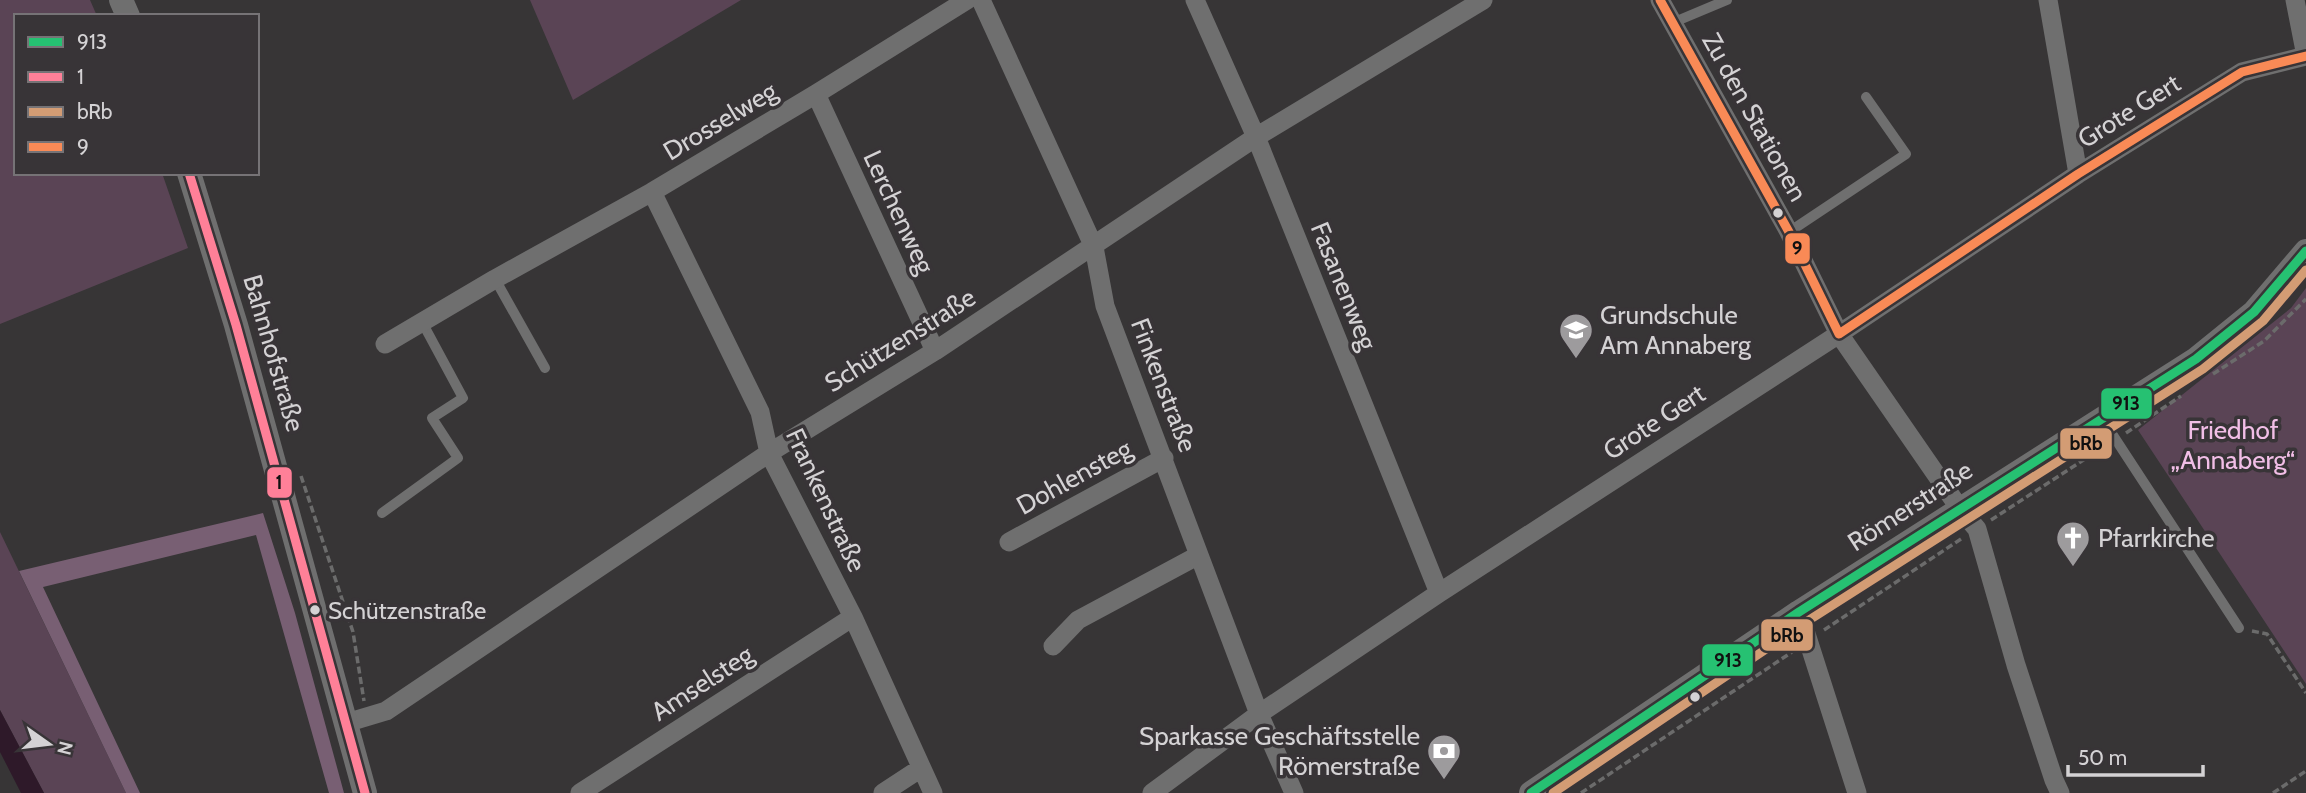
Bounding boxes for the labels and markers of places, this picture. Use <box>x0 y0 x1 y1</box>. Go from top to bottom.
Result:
unlabelled marker <box>1771 206 1785 220</box>
place label: Grundschule Am Annaberg <box>1600 299 1752 361</box>
school or university icon: Grundschule Am Annaberg <box>1557 311 1595 360</box>
church icon: Pfarrkirche <box>2054 519 2092 568</box>
place label: Pfarrkirche <box>2098 522 2215 554</box>
place label: Schützenstraße <box>328 596 486 625</box>
marker: Schützenstraße <box>308 603 322 617</box>
unlabelled marker <box>1688 690 1702 704</box>
place label: Sparkasse Geschäftsstelle Römerstraße <box>1139 720 1420 782</box>
bank icon: Sparkasse Geschäftsstelle Römerstraße <box>1425 732 1463 781</box>

